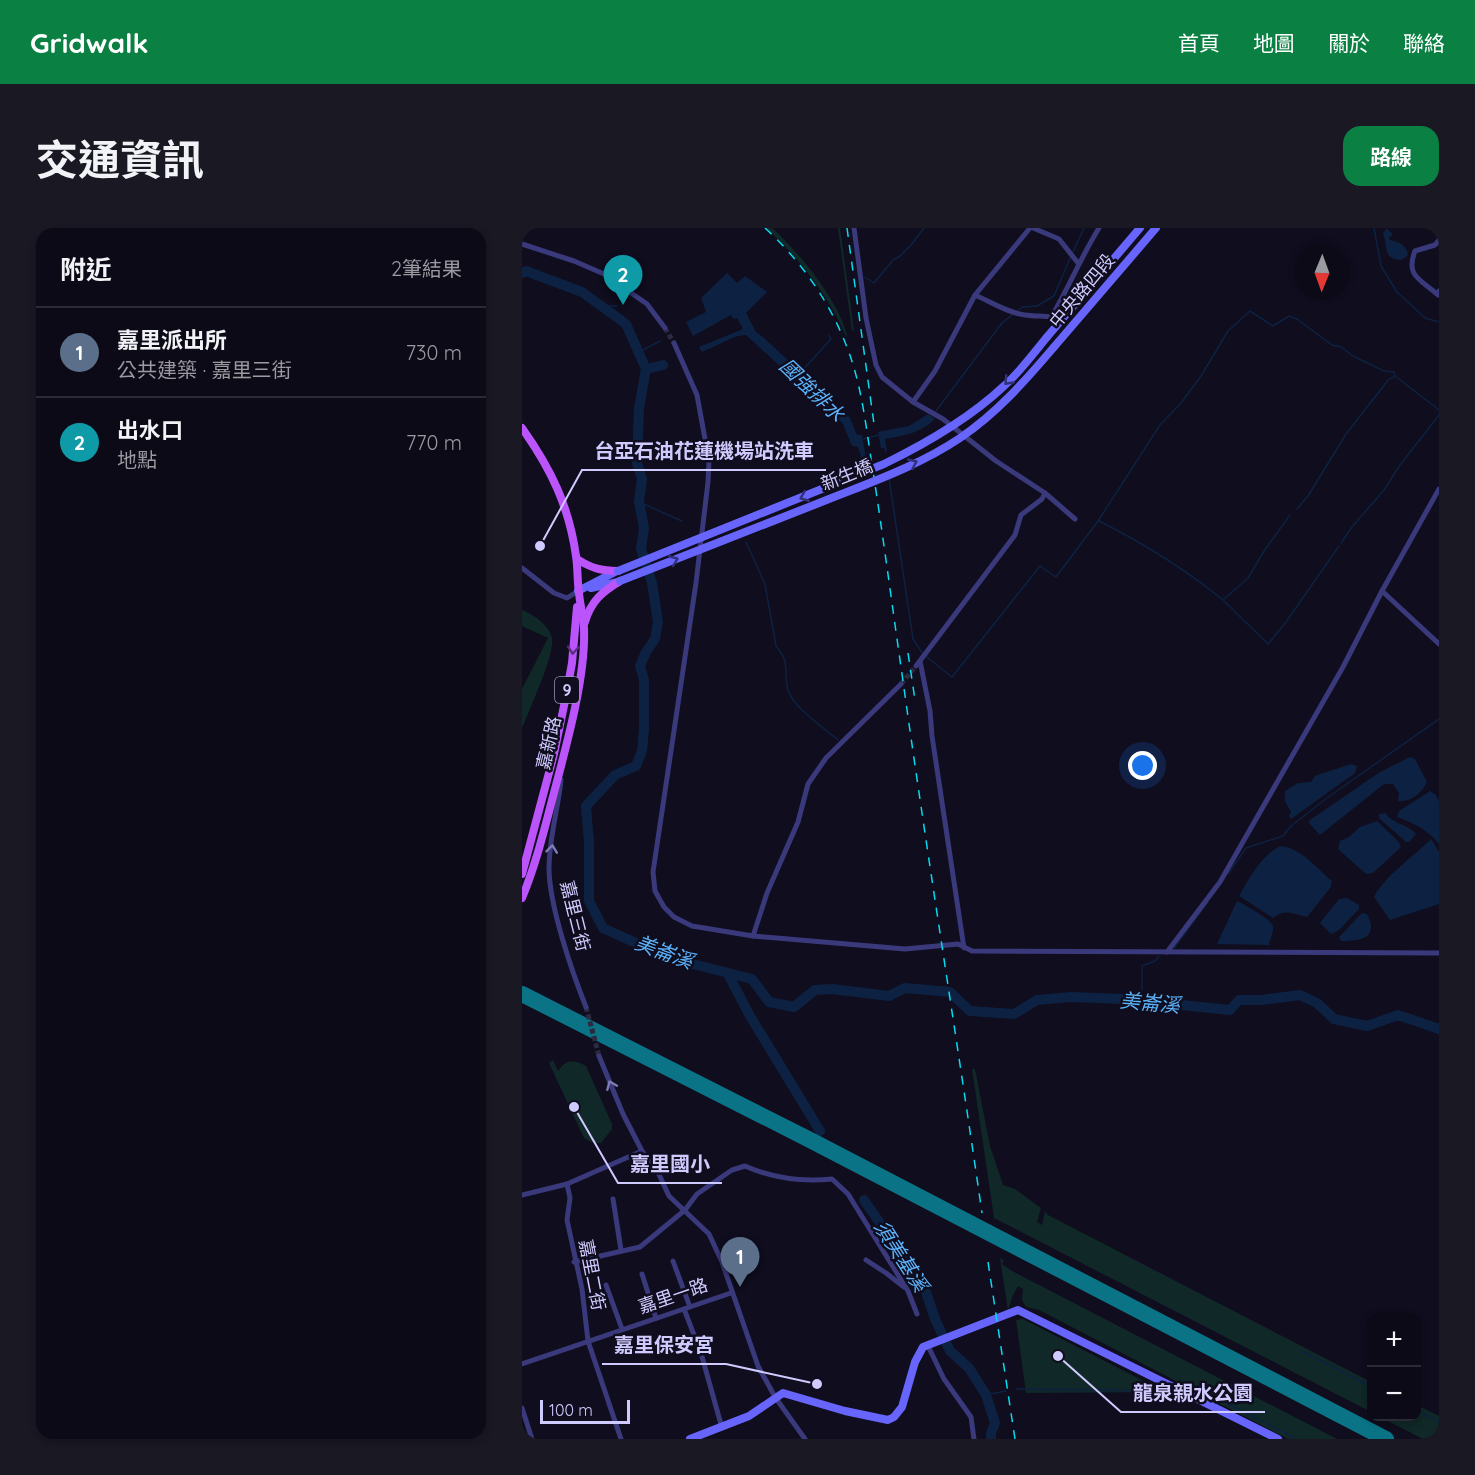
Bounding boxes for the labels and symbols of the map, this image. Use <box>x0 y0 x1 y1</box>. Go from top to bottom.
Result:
north arrow <box>1295 246 1349 300</box>
street label: 中央路四段 <box>1044 249 1119 333</box>
pin: 2 <box>604 256 642 305</box>
water label: 國強排水 <box>775 353 851 427</box>
one-way arrow <box>1004 375 1015 385</box>
callout: 台亞石油花蓮機場站洗車 <box>582 432 826 470</box>
text: 台亞石油花蓮機場站洗車 <box>594 438 814 463</box>
street label: 新生橋 <box>817 454 876 495</box>
one-way arrow <box>907 458 918 470</box>
one-way arrow <box>799 490 810 502</box>
one-way arrow <box>668 555 679 567</box>
one-way arrow <box>567 645 580 654</box>
road number: 9 <box>555 677 579 703</box>
street label: 嘉新路 <box>531 714 566 772</box>
your location <box>1128 751 1157 780</box>
one-way arrow <box>545 844 557 853</box>
street label: 嘉里三街 <box>556 878 595 954</box>
water label: 美崙溪 <box>632 930 699 975</box>
water label: 美崙溪 <box>1119 987 1184 1018</box>
one-way arrow <box>606 1080 618 1091</box>
callout: 嘉里國小 <box>618 1145 722 1183</box>
text: 嘉里國小 <box>630 1151 710 1176</box>
water label: 須美基溪 <box>869 1215 935 1299</box>
street label: 嘉里二街 <box>574 1237 611 1312</box>
pin: 1 <box>720 1238 760 1287</box>
street label: 嘉里一路 <box>635 1273 711 1318</box>
callout: 嘉里保安宮 <box>602 1326 726 1364</box>
text: 嘉里保安宮 <box>614 1332 714 1357</box>
callout: 龍泉親水公園 <box>1121 1374 1265 1412</box>
text: 龍泉親水公園 <box>1133 1380 1253 1405</box>
scale bar <box>540 1397 630 1424</box>

